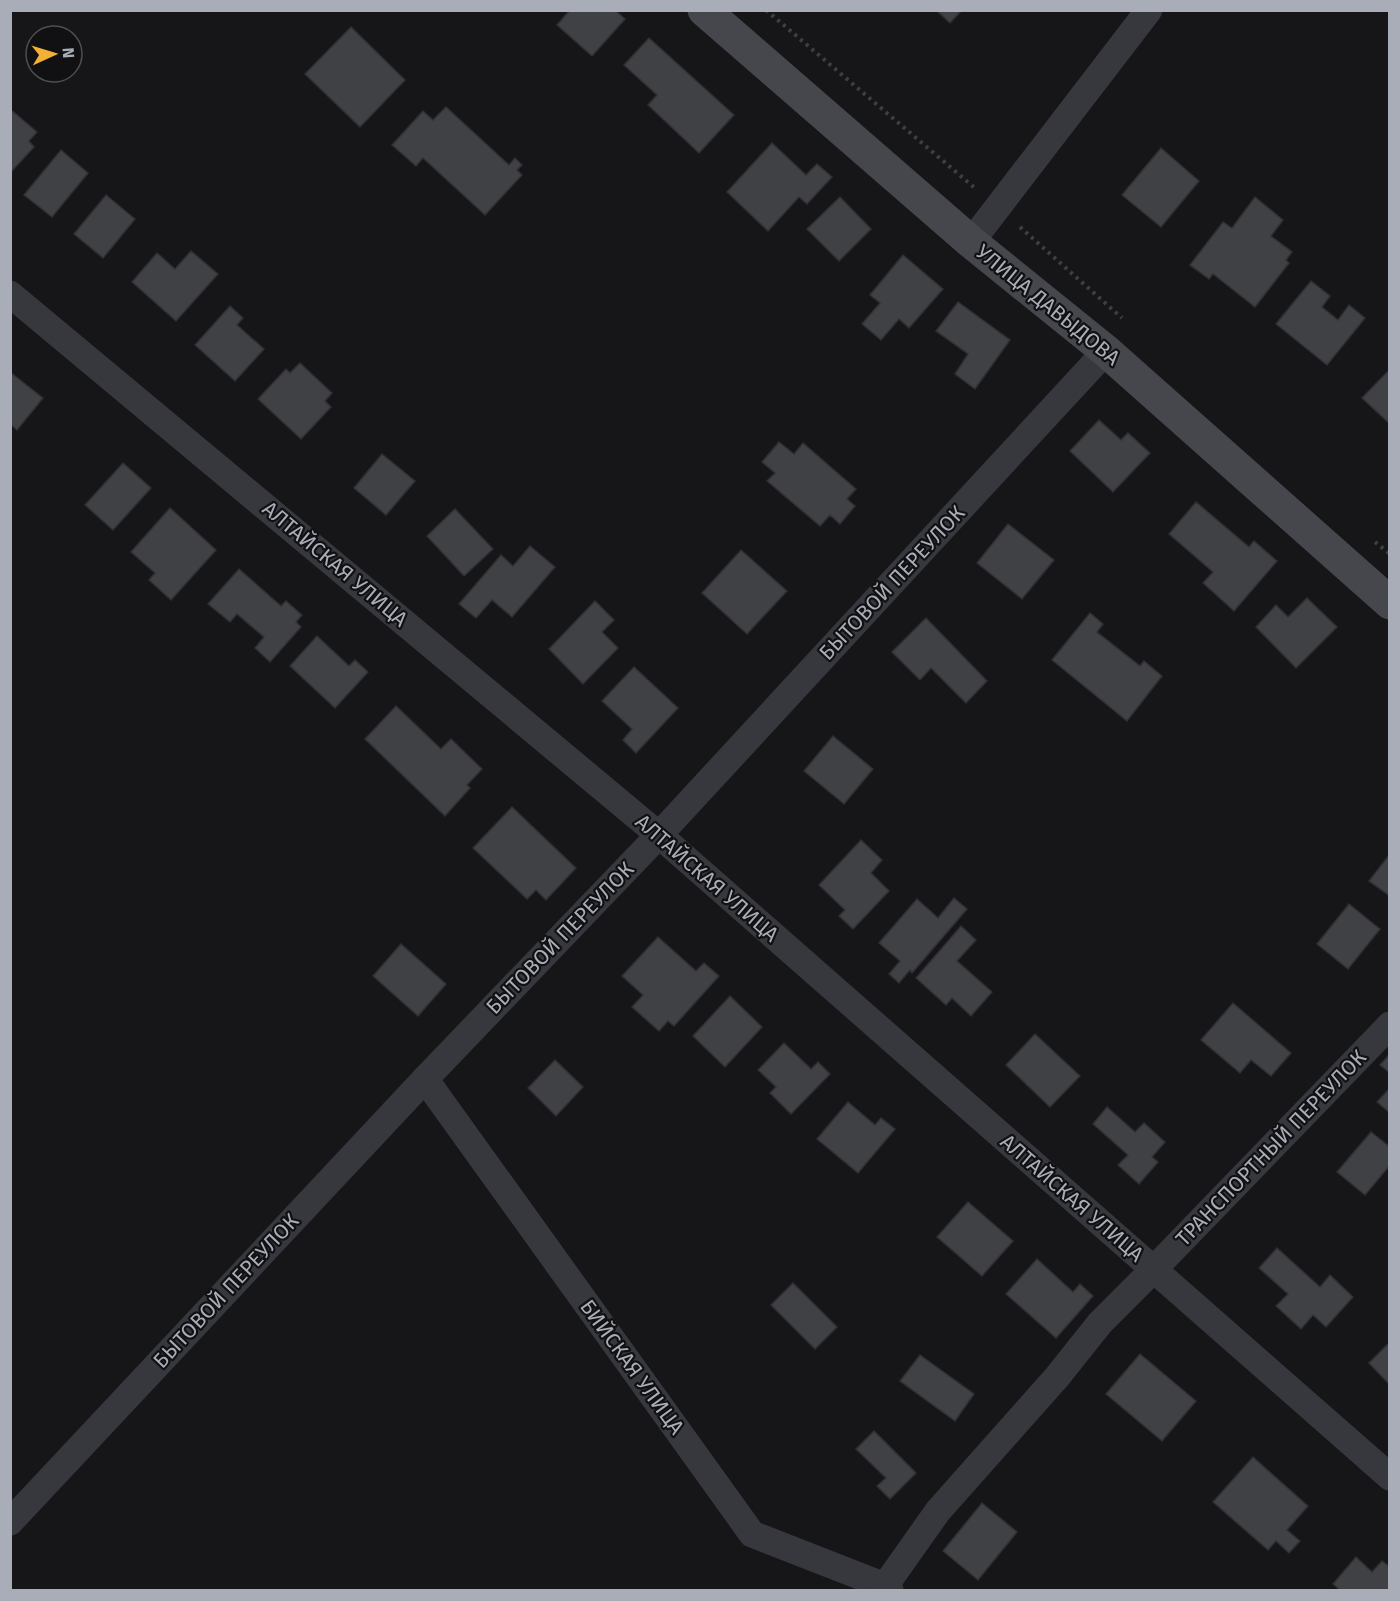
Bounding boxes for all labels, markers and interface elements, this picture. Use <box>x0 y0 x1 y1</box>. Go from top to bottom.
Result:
north arrow <box>24 24 84 84</box>
text: N <box>59 47 78 59</box>
street label: УЛИЦА ДАВЫДОВА <box>971 239 1125 371</box>
street label: АЛТАЙСКАЯ УЛИЦА <box>257 496 413 632</box>
street label: БЫТОВОЙ ПЕРЕУЛОК <box>814 500 971 666</box>
street label: АЛТАЙСКАЯ УЛИЦА <box>630 809 784 947</box>
street label: БЫТОВОЙ ПЕРЕУЛОК <box>481 856 640 1020</box>
street label: ТРАНСПОРТНЫЙ ПЕРЕУЛОК <box>1170 1044 1372 1252</box>
street label: АЛТАЙСКАЯ УЛИЦА <box>995 1129 1149 1267</box>
street label: БЫТОВОЙ ПЕРЕУЛОК <box>148 1208 305 1374</box>
street label: БИЙСКАЯ УЛИЦА <box>574 1294 690 1440</box>

